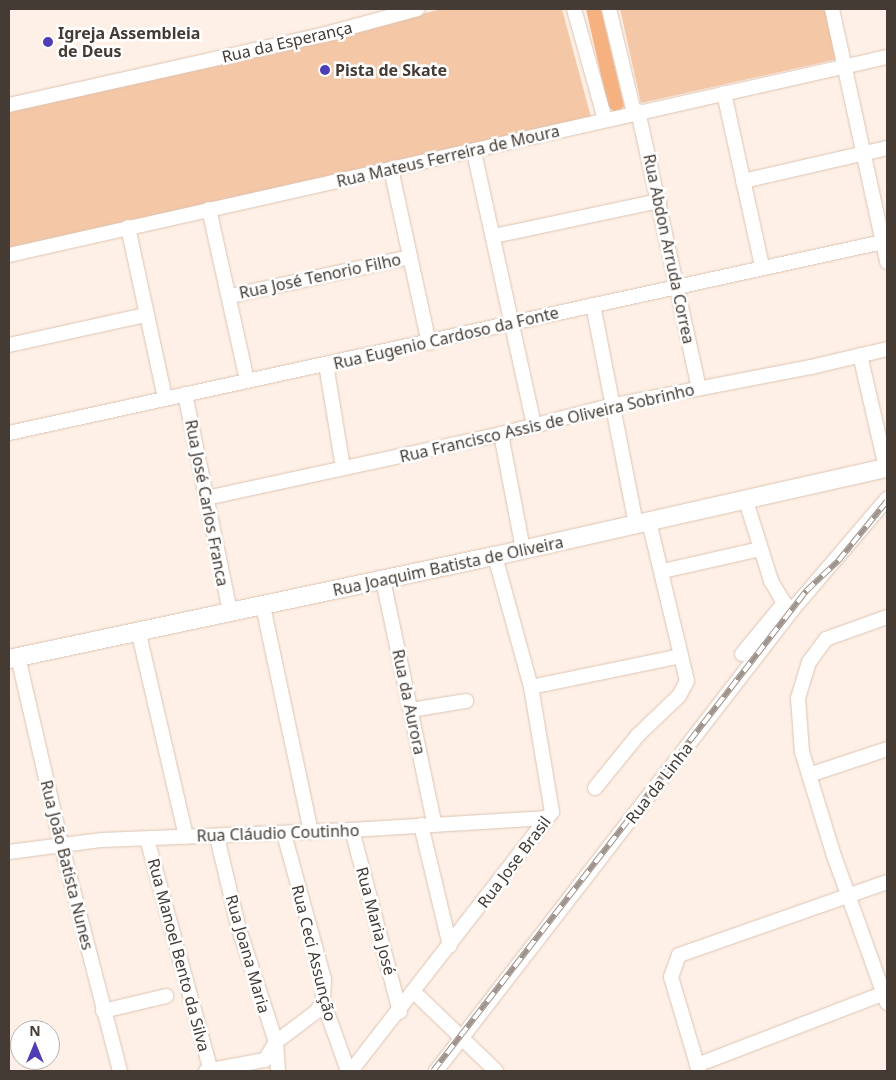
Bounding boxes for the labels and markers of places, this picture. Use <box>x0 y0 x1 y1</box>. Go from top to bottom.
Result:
place label: Igreja Assembleia de Deus <box>58 23 200 61</box>
marker: Igreja Assembleia de Deus <box>42 36 54 48</box>
place label: Pista de Skate <box>335 60 447 80</box>
marker: Pista de Skate <box>319 64 331 76</box>

